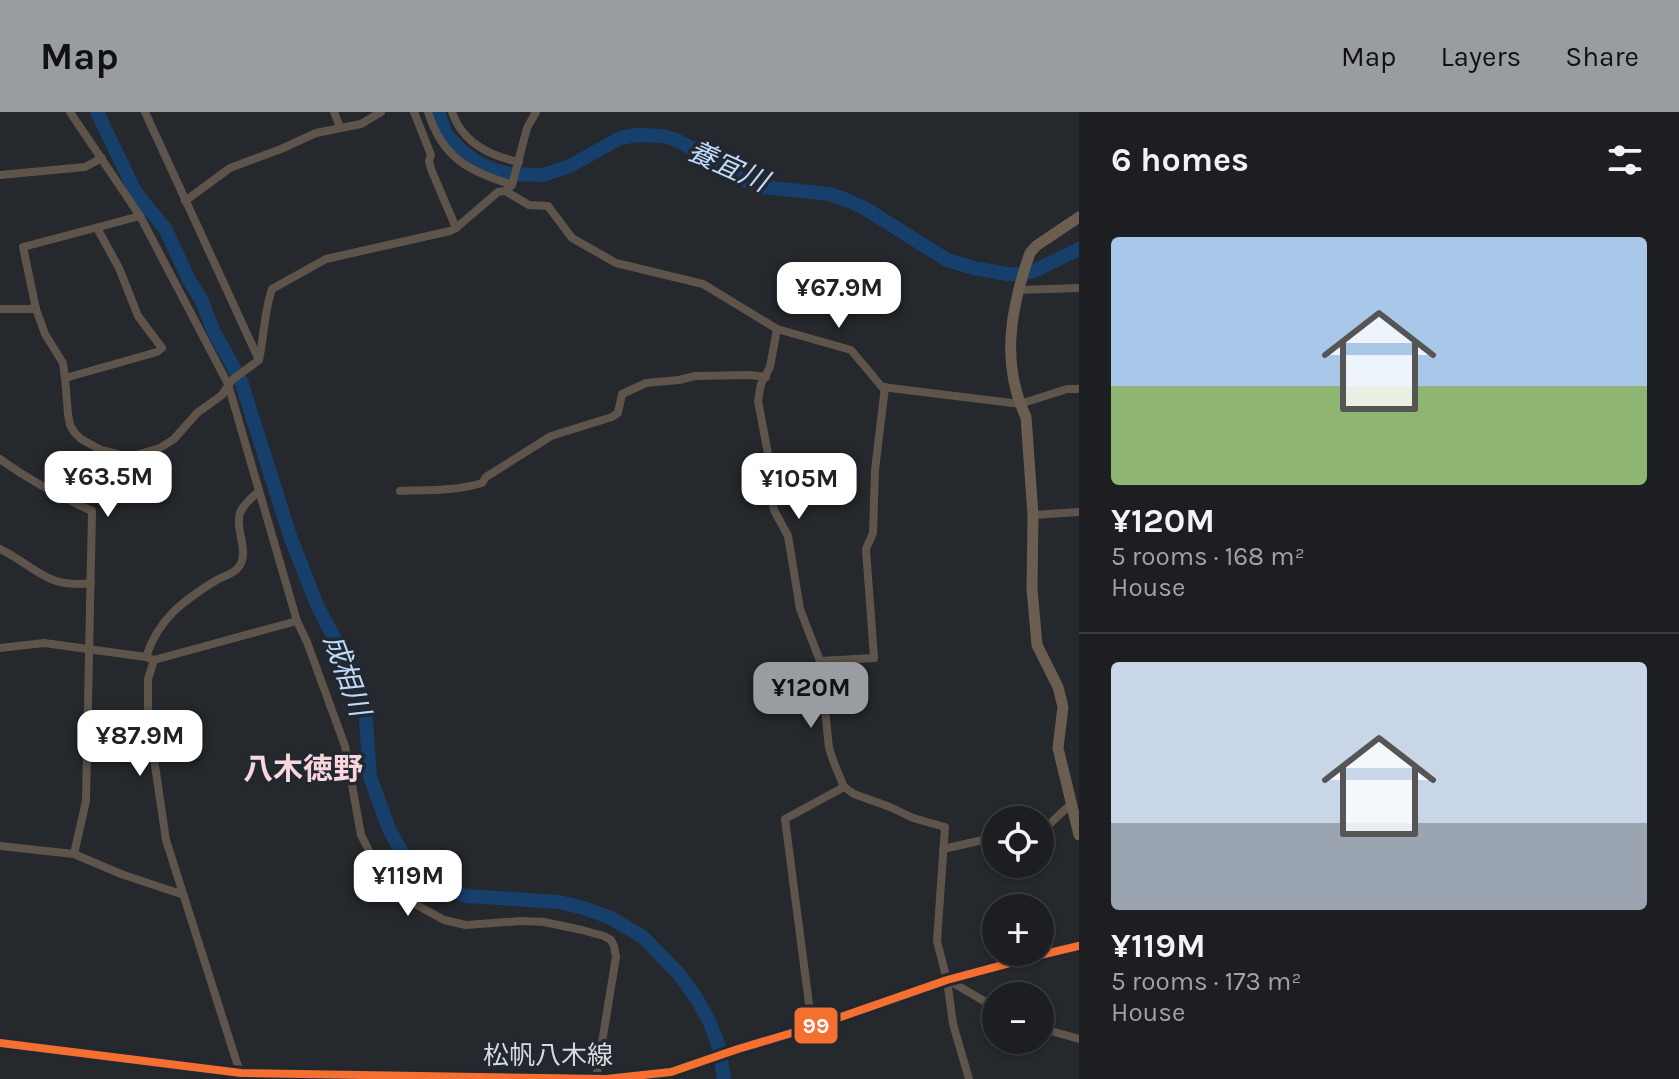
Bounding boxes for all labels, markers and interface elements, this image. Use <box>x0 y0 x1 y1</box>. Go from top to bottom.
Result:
text: Map <box>40 34 119 79</box>
text: Map <box>1341 40 1396 73</box>
text: Layers <box>1440 40 1521 73</box>
text: Share <box>1565 40 1639 73</box>
water label: 養宜川 <box>683 134 776 199</box>
icon: filters <box>1603 138 1647 182</box>
text: 6 homes <box>1111 140 1249 180</box>
pin: ¥67.9M <box>774 262 904 330</box>
text: ¥67.9M <box>795 272 883 303</box>
icon: home <box>1307 289 1451 433</box>
pin: ¥63.5M <box>43 451 173 519</box>
pin: ¥105M <box>743 453 855 521</box>
text: ¥63.5M <box>63 461 153 492</box>
text: ¥105M <box>760 463 838 494</box>
text: ¥120M <box>1111 501 1215 541</box>
text: 5 rooms · 168 m² <box>1111 541 1305 572</box>
text: House <box>1111 572 1185 603</box>
water label: 成相川 <box>317 630 378 723</box>
pin: ¥120M <box>755 662 867 730</box>
text: ¥120M <box>771 672 851 703</box>
pin: ¥87.9M <box>75 710 205 778</box>
icon: home <box>1307 714 1451 858</box>
text: ¥87.9M <box>95 720 185 751</box>
district label: 八木徳野 <box>243 751 363 787</box>
map controls <box>982 806 1054 1054</box>
button: locate <box>982 806 1054 878</box>
pin: ¥119M <box>352 850 464 918</box>
text: ¥119M <box>372 860 444 891</box>
button: + <box>982 894 1054 966</box>
text: ¥119M <box>1111 926 1206 966</box>
text: 5 rooms · 173 m² <box>1111 966 1302 997</box>
button: − <box>982 982 1054 1054</box>
text: House <box>1111 997 1185 1028</box>
line badge: 99 <box>793 1006 839 1045</box>
text: 99 <box>803 1013 829 1039</box>
street label: 松帆八木線 <box>483 1040 613 1071</box>

